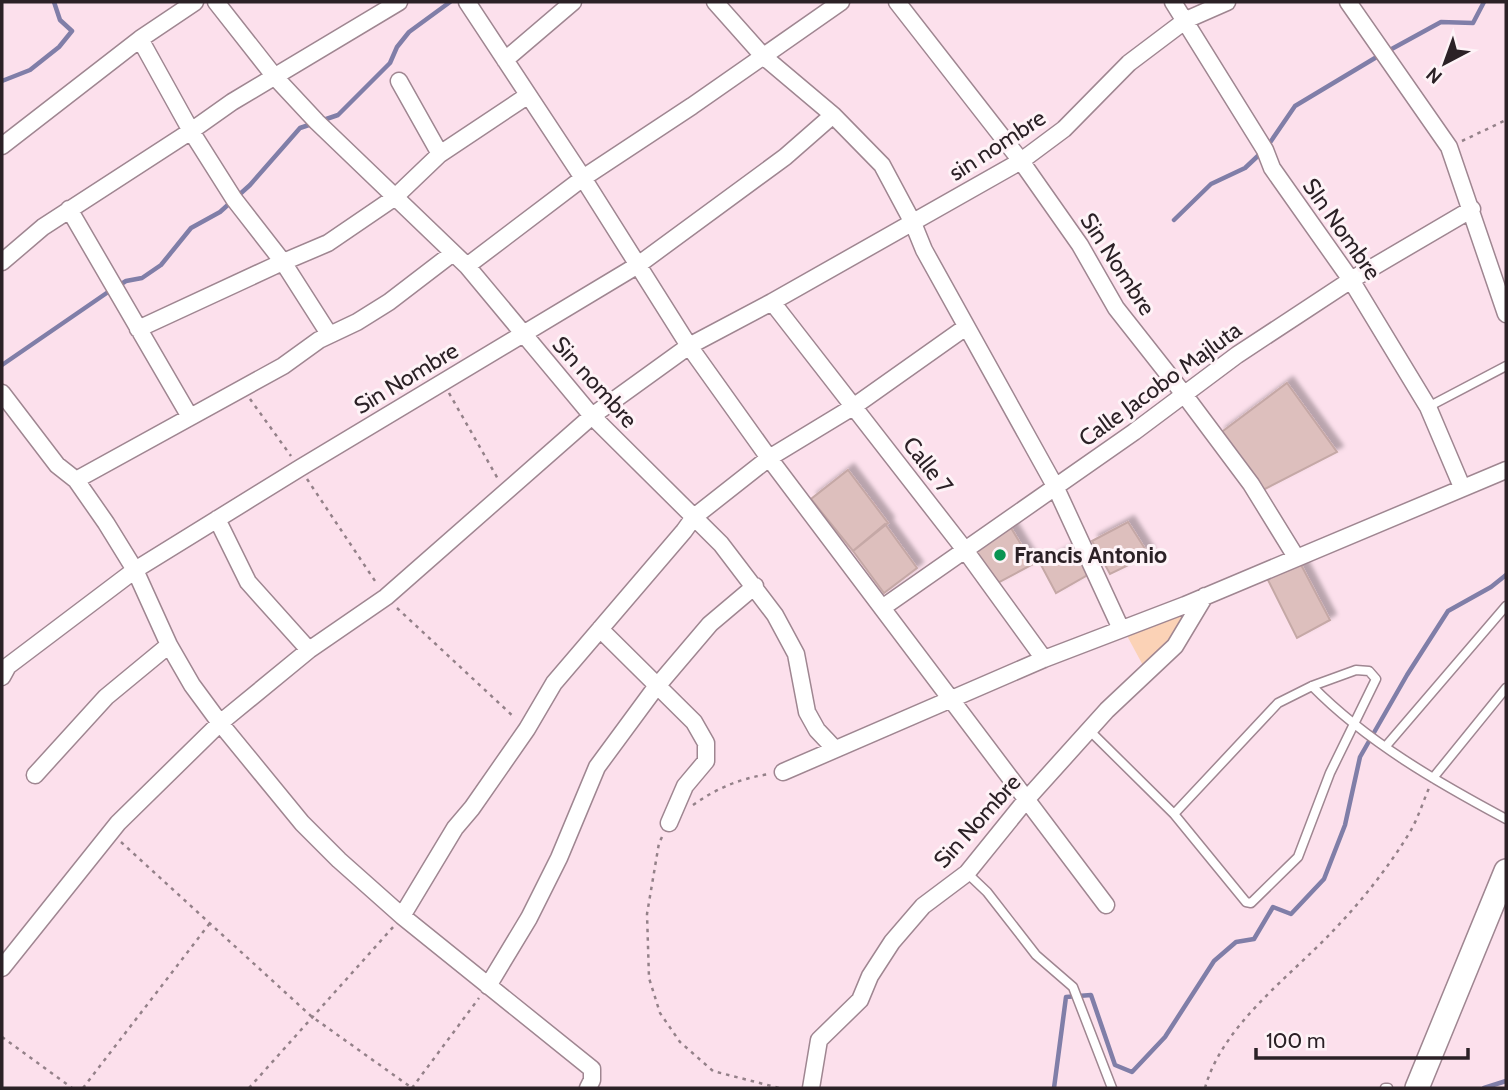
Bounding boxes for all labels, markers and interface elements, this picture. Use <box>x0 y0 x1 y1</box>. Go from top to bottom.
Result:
north arrow <box>1410 28 1480 98</box>
text: N <box>1422 62 1447 89</box>
street label: sin nombre <box>943 103 1051 187</box>
street label: SIn Nombre <box>1297 173 1387 285</box>
street label: Sin Nombre <box>1075 208 1162 321</box>
street label: Calle Jacobo Majluta <box>1073 316 1247 452</box>
street label: Sin nombre <box>547 330 643 434</box>
street label: Sin Nombre <box>349 336 463 420</box>
street label: Calle 7 <box>897 431 959 499</box>
place label: Francis Antonio <box>1014 541 1167 569</box>
marker: Francis Antonio <box>992 547 1008 563</box>
street label: Sin Nombre <box>928 768 1026 874</box>
scale bar <box>1256 1016 1468 1060</box>
text: 100 m <box>1266 1028 1325 1053</box>

